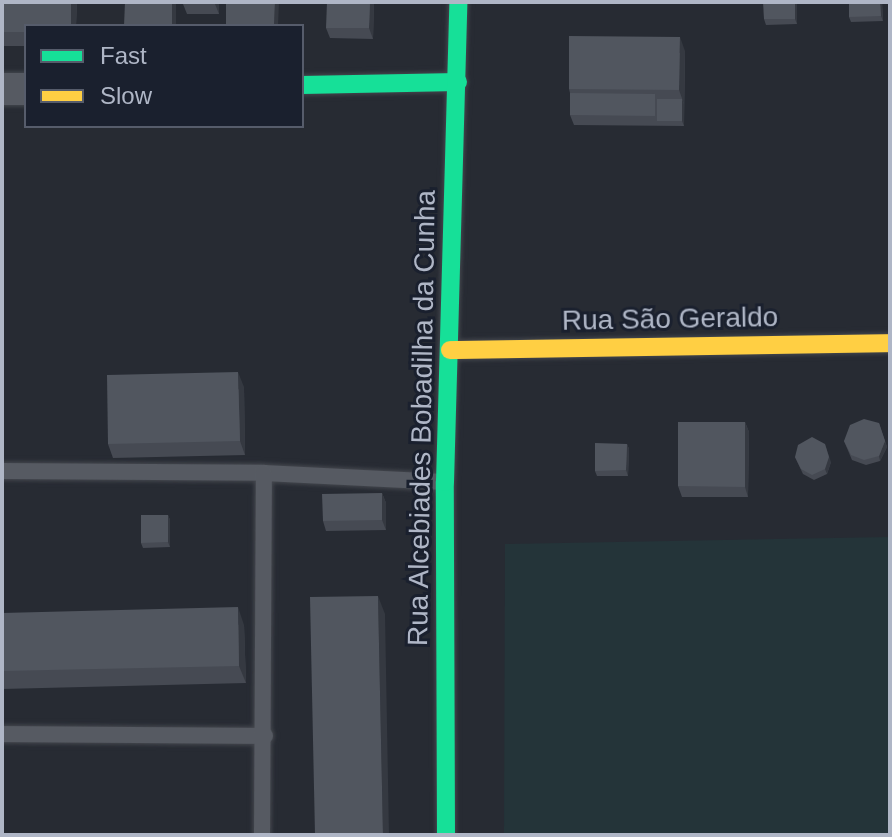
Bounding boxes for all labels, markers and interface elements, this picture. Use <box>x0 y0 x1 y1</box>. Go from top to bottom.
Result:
legend <box>24 24 304 128</box>
text: Fast <box>100 42 147 69</box>
text: Slow <box>100 82 152 109</box>
street label: Rua Alcebiades Bobadilha da Cunha <box>401 189 443 647</box>
street label: Rua São Geraldo <box>562 300 778 338</box>

